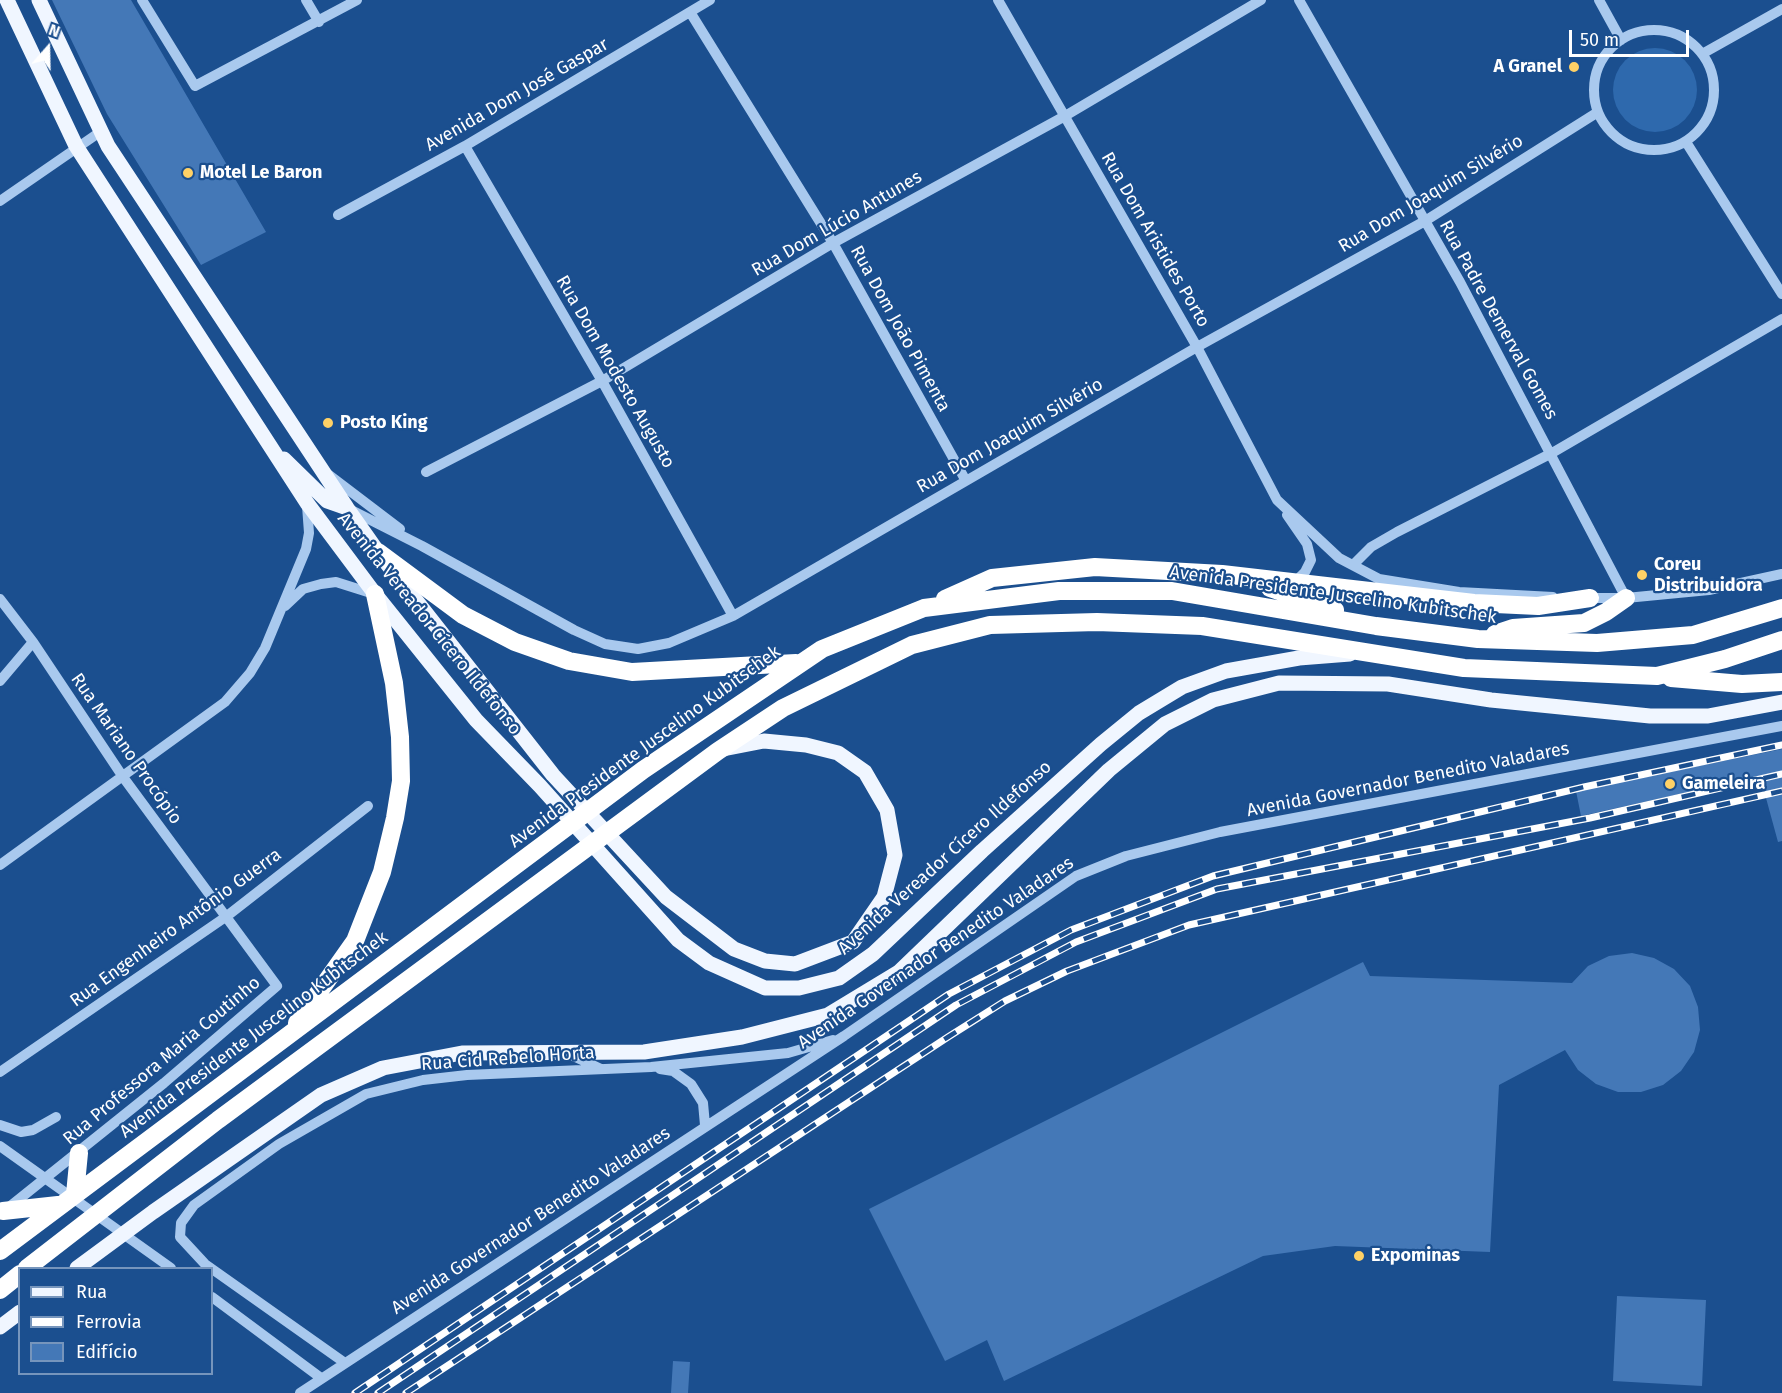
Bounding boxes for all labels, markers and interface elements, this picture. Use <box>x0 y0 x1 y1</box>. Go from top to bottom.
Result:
north arrow <box>18 18 78 78</box>
scale bar <box>1572 18 1692 56</box>
text: N <box>46 20 63 41</box>
text: 50 m <box>1580 29 1619 51</box>
street label: Avenida Dom José Gaspar <box>422 34 612 156</box>
place label: A Granel <box>1493 56 1562 78</box>
marker: A Granel <box>1567 60 1581 74</box>
street label: Rua Dom Joaquim Silvério <box>1335 130 1527 258</box>
street label: Rua Dom Aristides Porto <box>1096 149 1214 331</box>
place label: Motel Le Baron <box>200 162 322 184</box>
marker: Motel Le Baron <box>181 166 195 180</box>
street label: Rua Dom Lúcio Antunes <box>748 166 926 282</box>
street label: Rua Padre Demerval Gomes <box>1434 217 1562 423</box>
street label: Rua Dom João Pimenta <box>845 242 955 416</box>
street label: Rua Dom Modesto Augusto <box>551 272 679 472</box>
street label: Rua Dom Joaquim Silvério <box>913 374 1107 498</box>
place label: Posto King <box>340 412 428 434</box>
marker: Posto King <box>321 416 335 430</box>
street label: Avenida Vereador Cícero Ildefonso <box>333 508 525 740</box>
place label: Coreu Distribuidora <box>1654 554 1763 596</box>
street label: Avenida Presidente Juscelino Kubitschek <box>1168 561 1498 629</box>
marker: Coreu Distribuidora <box>1635 568 1649 582</box>
street label: Avenida Presidente Juscelino Kubitschek <box>505 641 785 853</box>
street label: Rua Mariano Procópio <box>66 669 186 829</box>
street label: Avenida Governador Benedito Valadares <box>1245 738 1571 822</box>
street label: Avenida Vereador Cícero Ildefonso <box>834 756 1056 960</box>
place label: Gameleira <box>1682 773 1765 795</box>
marker: Gameleira <box>1663 777 1677 791</box>
street label: Rua Engenheiro Antônio Guerra <box>66 844 286 1012</box>
street label: Avenida Governador Benedito Valadares <box>794 852 1078 1054</box>
street label: Avenida Presidente Juscelino Kubitschek <box>116 927 392 1143</box>
street label: Rua Professora Maria Coutinho <box>59 972 265 1150</box>
street label: Rua Cid Rebelo Horta <box>421 1042 595 1076</box>
street label: Avenida Governador Benedito Valadares <box>388 1123 674 1319</box>
place label: Expominas <box>1371 1245 1460 1267</box>
marker: Expominas <box>1352 1249 1366 1263</box>
legend <box>18 1267 213 1375</box>
text: Rua <box>76 1281 107 1303</box>
text: Ferrovia <box>76 1311 142 1333</box>
text: Edifício <box>76 1341 138 1363</box>

